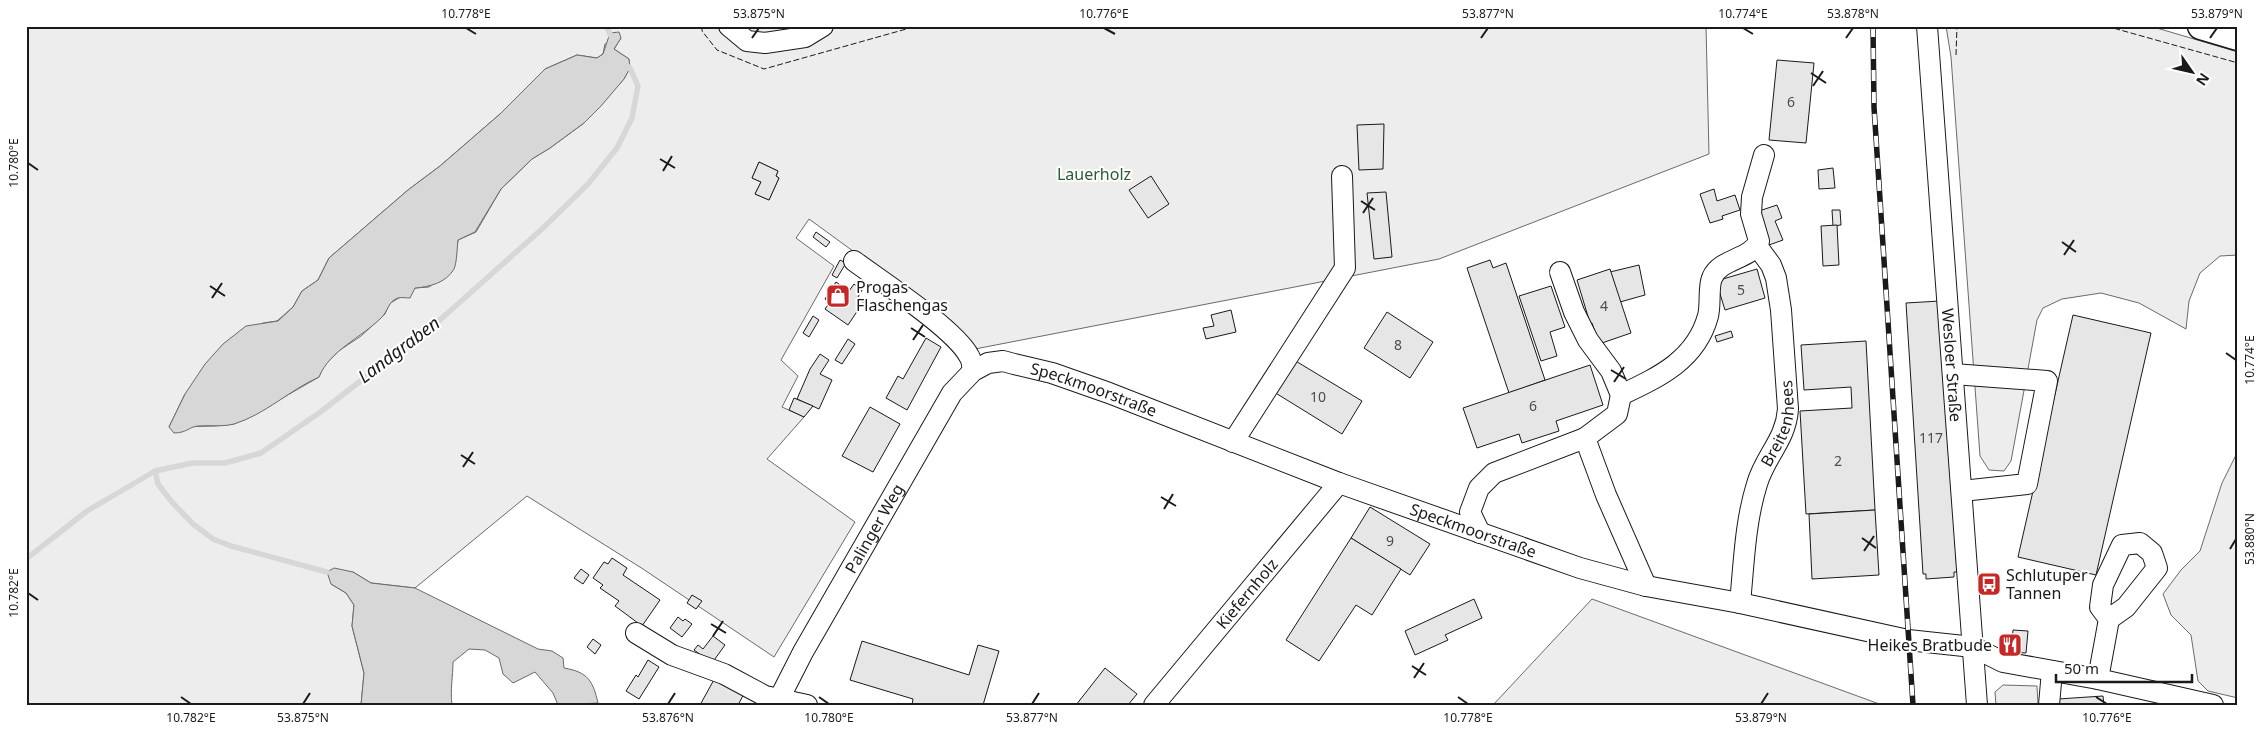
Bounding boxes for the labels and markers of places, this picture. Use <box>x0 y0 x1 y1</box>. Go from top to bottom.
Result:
place label: Progas Flaschengas <box>856 276 948 316</box>
shop icon: Progas Flaschengas <box>825 283 851 309</box>
place label: Schlutuper Tannen <box>2006 564 2088 604</box>
bus stop icon: Schlutuper Tannen <box>1976 571 2002 597</box>
restaurant icon: Heikes Bratbude <box>1997 632 2023 658</box>
place label: Heikes Bratbude <box>1868 634 1992 656</box>

